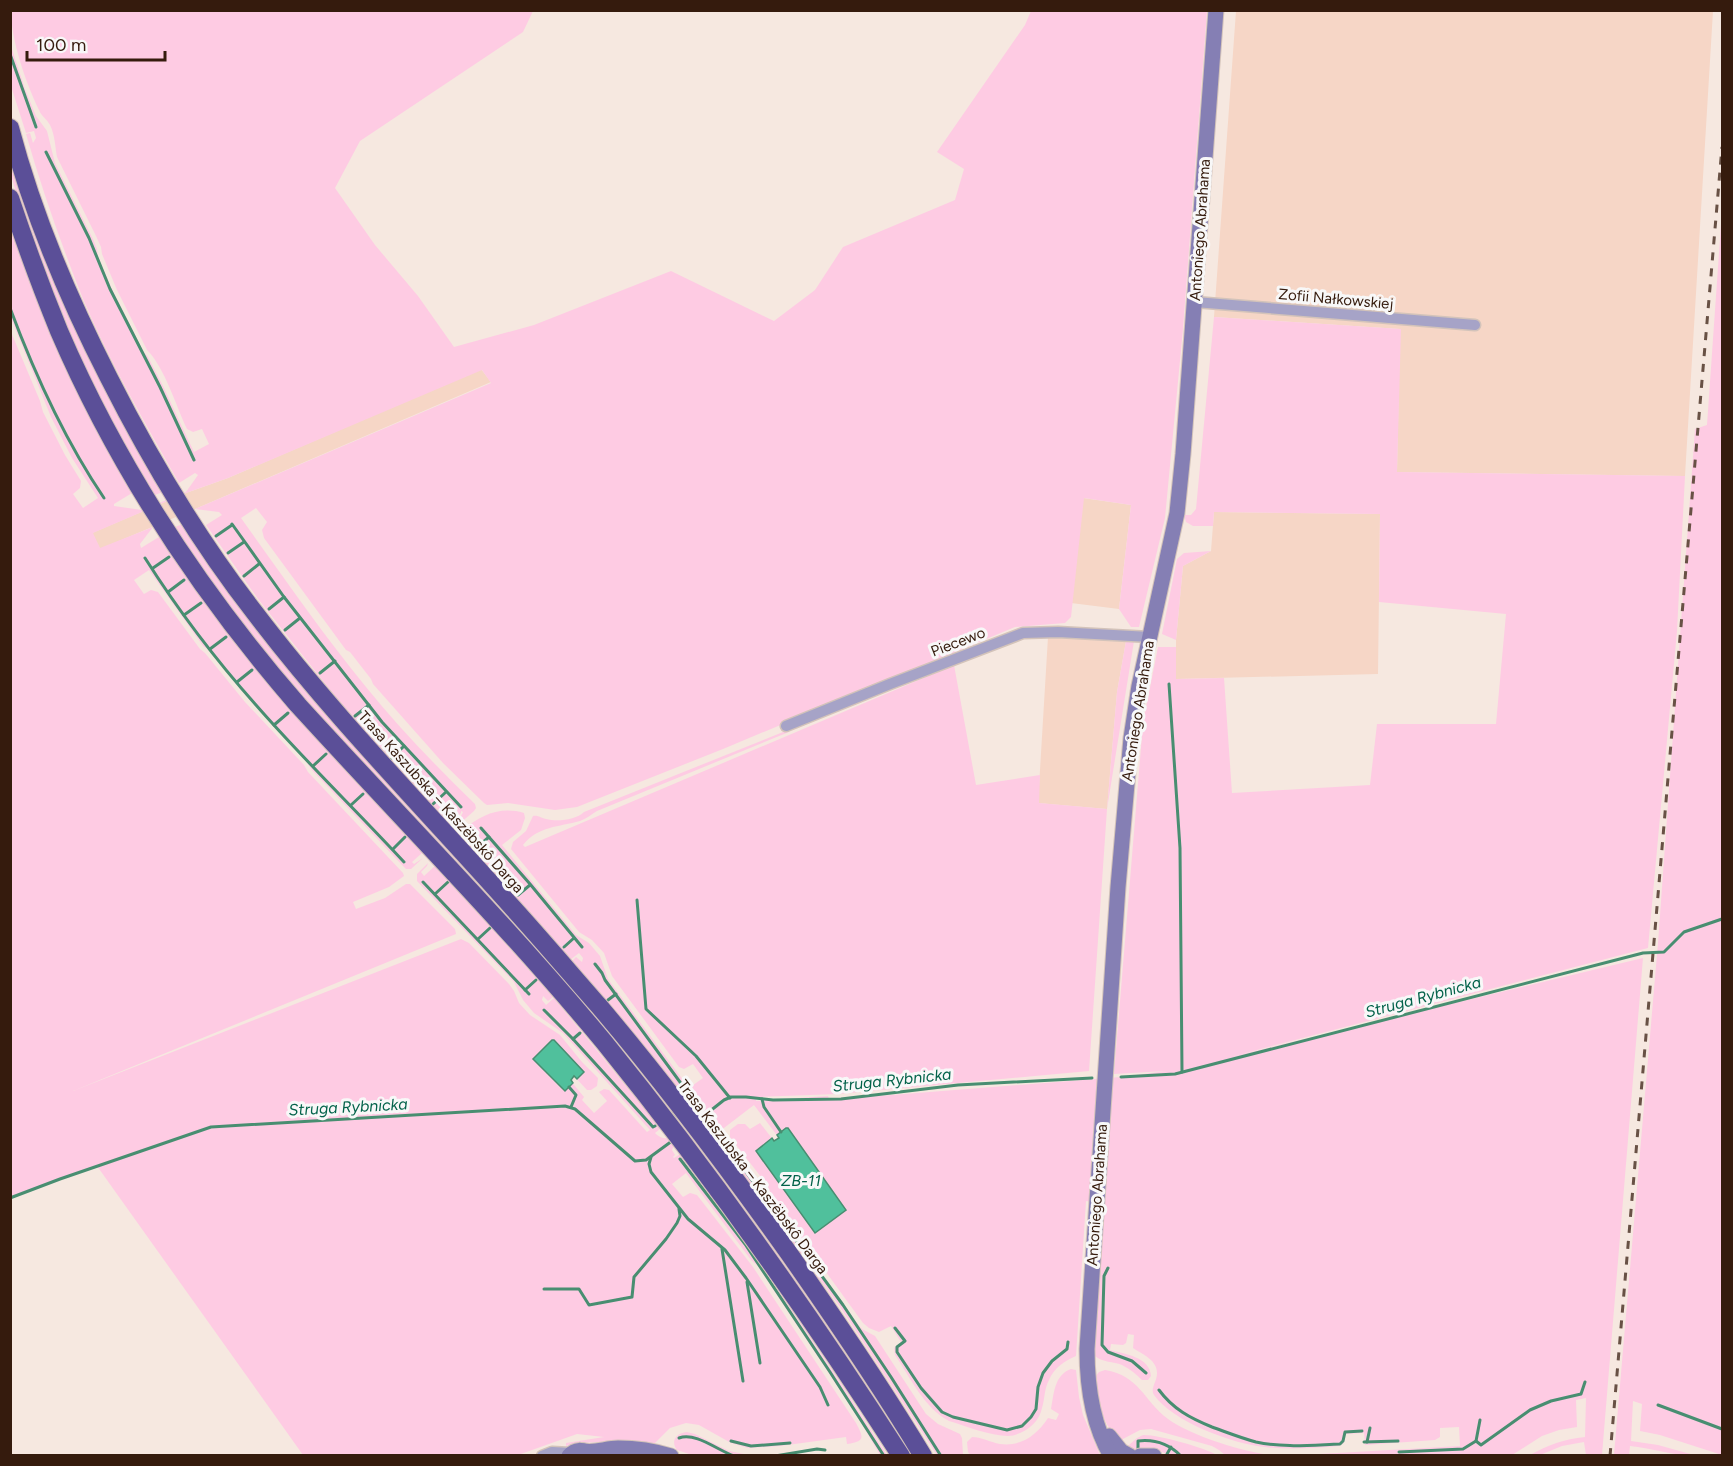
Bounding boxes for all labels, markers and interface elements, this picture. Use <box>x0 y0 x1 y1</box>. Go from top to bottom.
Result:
scale bar <box>27 24 165 62</box>
text: 100 m <box>36 34 86 56</box>
street label: Antoniego Abrahama <box>1186 158 1214 302</box>
street label: Zofii Nałkowskiej <box>1278 285 1394 313</box>
street label: Piecewo <box>928 623 988 661</box>
street label: Antoniego Abrahama <box>1118 639 1158 783</box>
street label: Trasa Kaszubska – Kaszëbskô Darga <box>355 707 527 897</box>
water label: Struga Rybnicka <box>1363 972 1483 1022</box>
water label: Struga Rybnicka <box>832 1064 952 1096</box>
street label: Trasa Kaszubska – Kaszëbskô Darga <box>674 1076 832 1278</box>
water label: Struga Rybnicka <box>288 1094 408 1120</box>
street label: Antoniego Abrahama <box>1083 1123 1111 1267</box>
water label: ZB-11 <box>781 1171 821 1190</box>

